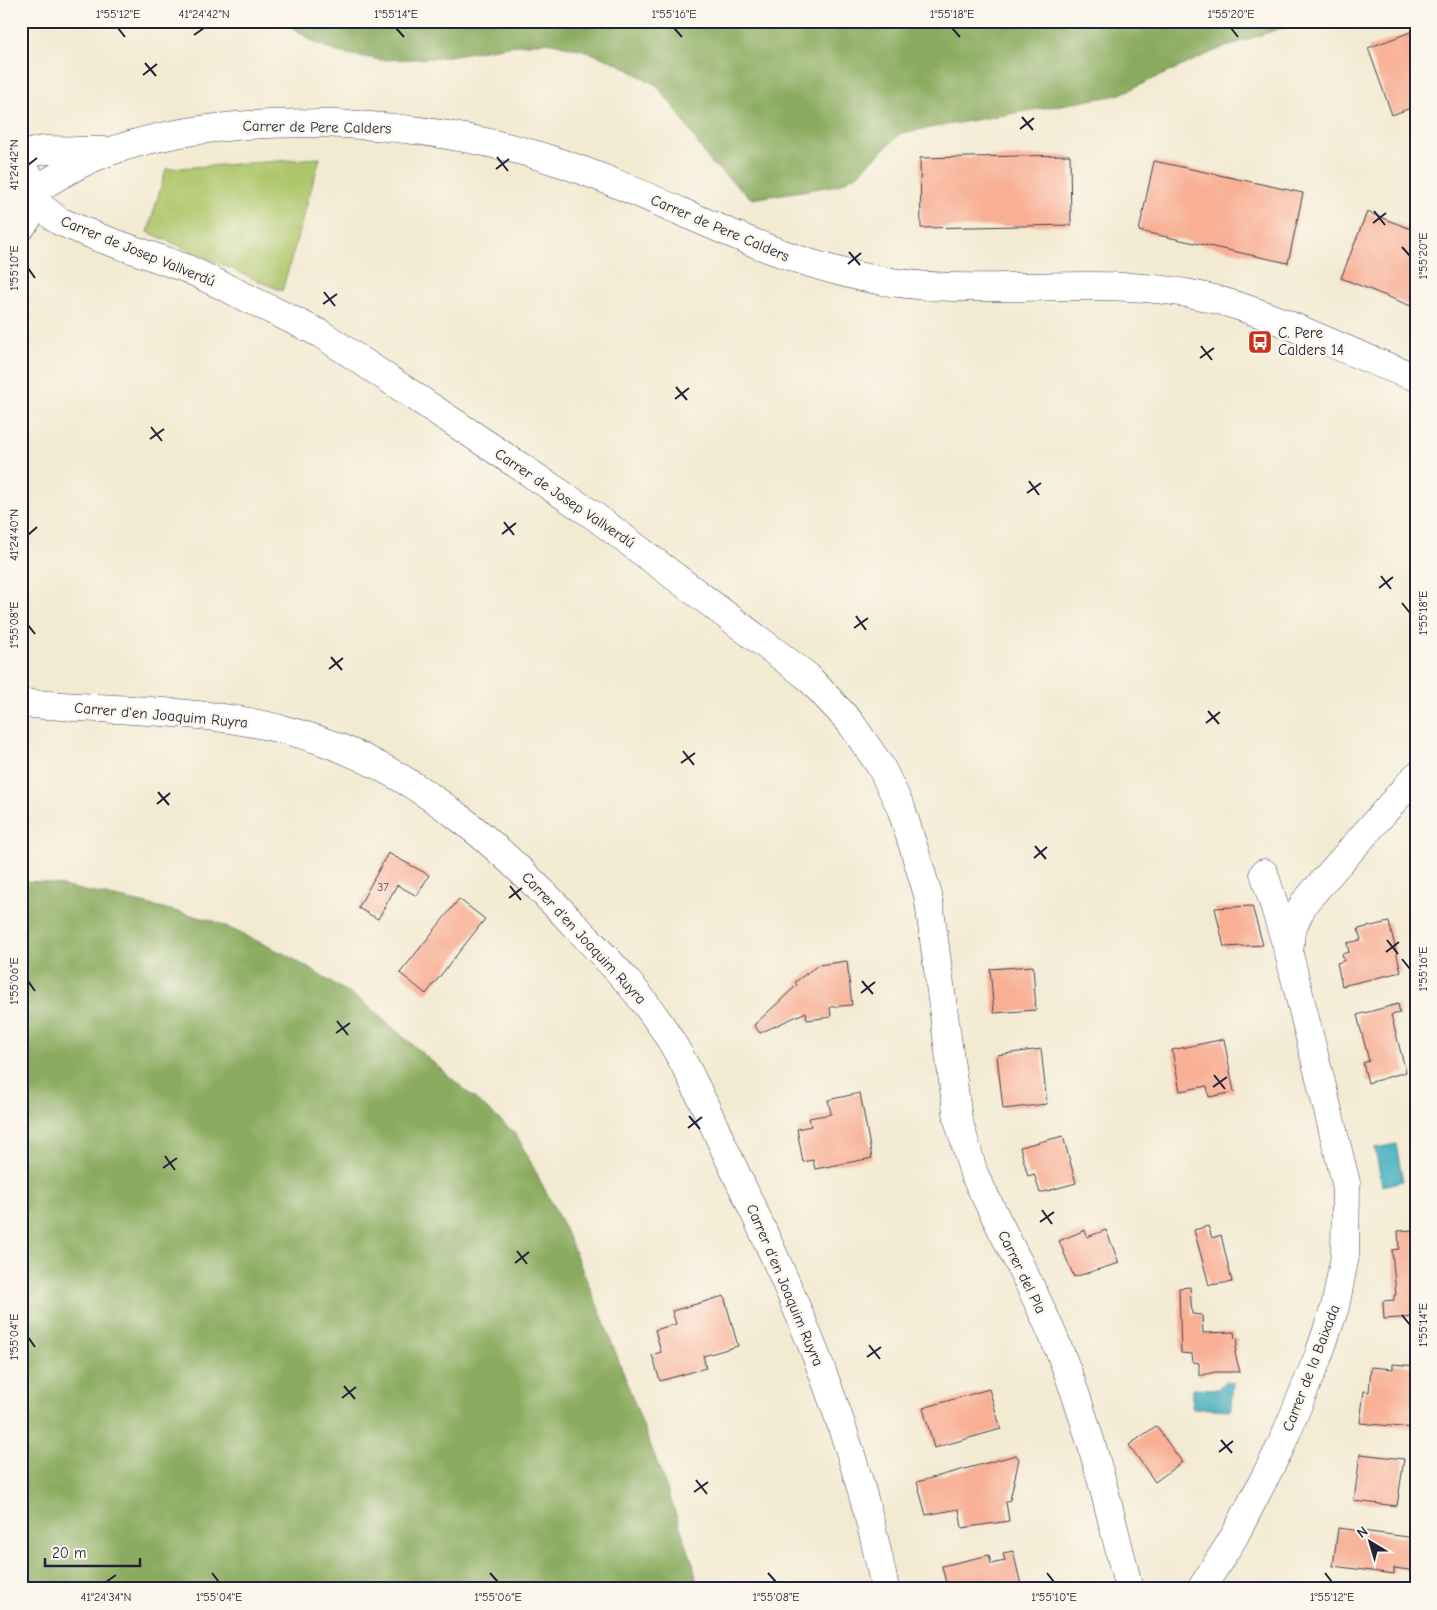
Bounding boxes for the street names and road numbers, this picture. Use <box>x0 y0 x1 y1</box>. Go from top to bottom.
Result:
street label: Carrer de Pere Calders <box>242 117 392 137</box>
street label: Carrer de Pere Calders <box>648 191 792 265</box>
street label: Carrer de Josep Vallverdú <box>58 212 218 290</box>
street label: Carrer de Josep Vallverdú <box>492 444 638 552</box>
street label: Carrer d'en Joaquim Ruyra <box>73 698 249 732</box>
street label: Carrer d'en Joaquim Ruyra <box>518 868 650 1008</box>
street label: Carrer d'en Joaquim Ruyra <box>743 1201 827 1369</box>
street label: Carrer del Pla <box>994 1227 1050 1317</box>
street label: Carrer de la Baixada <box>1279 1302 1343 1434</box>

